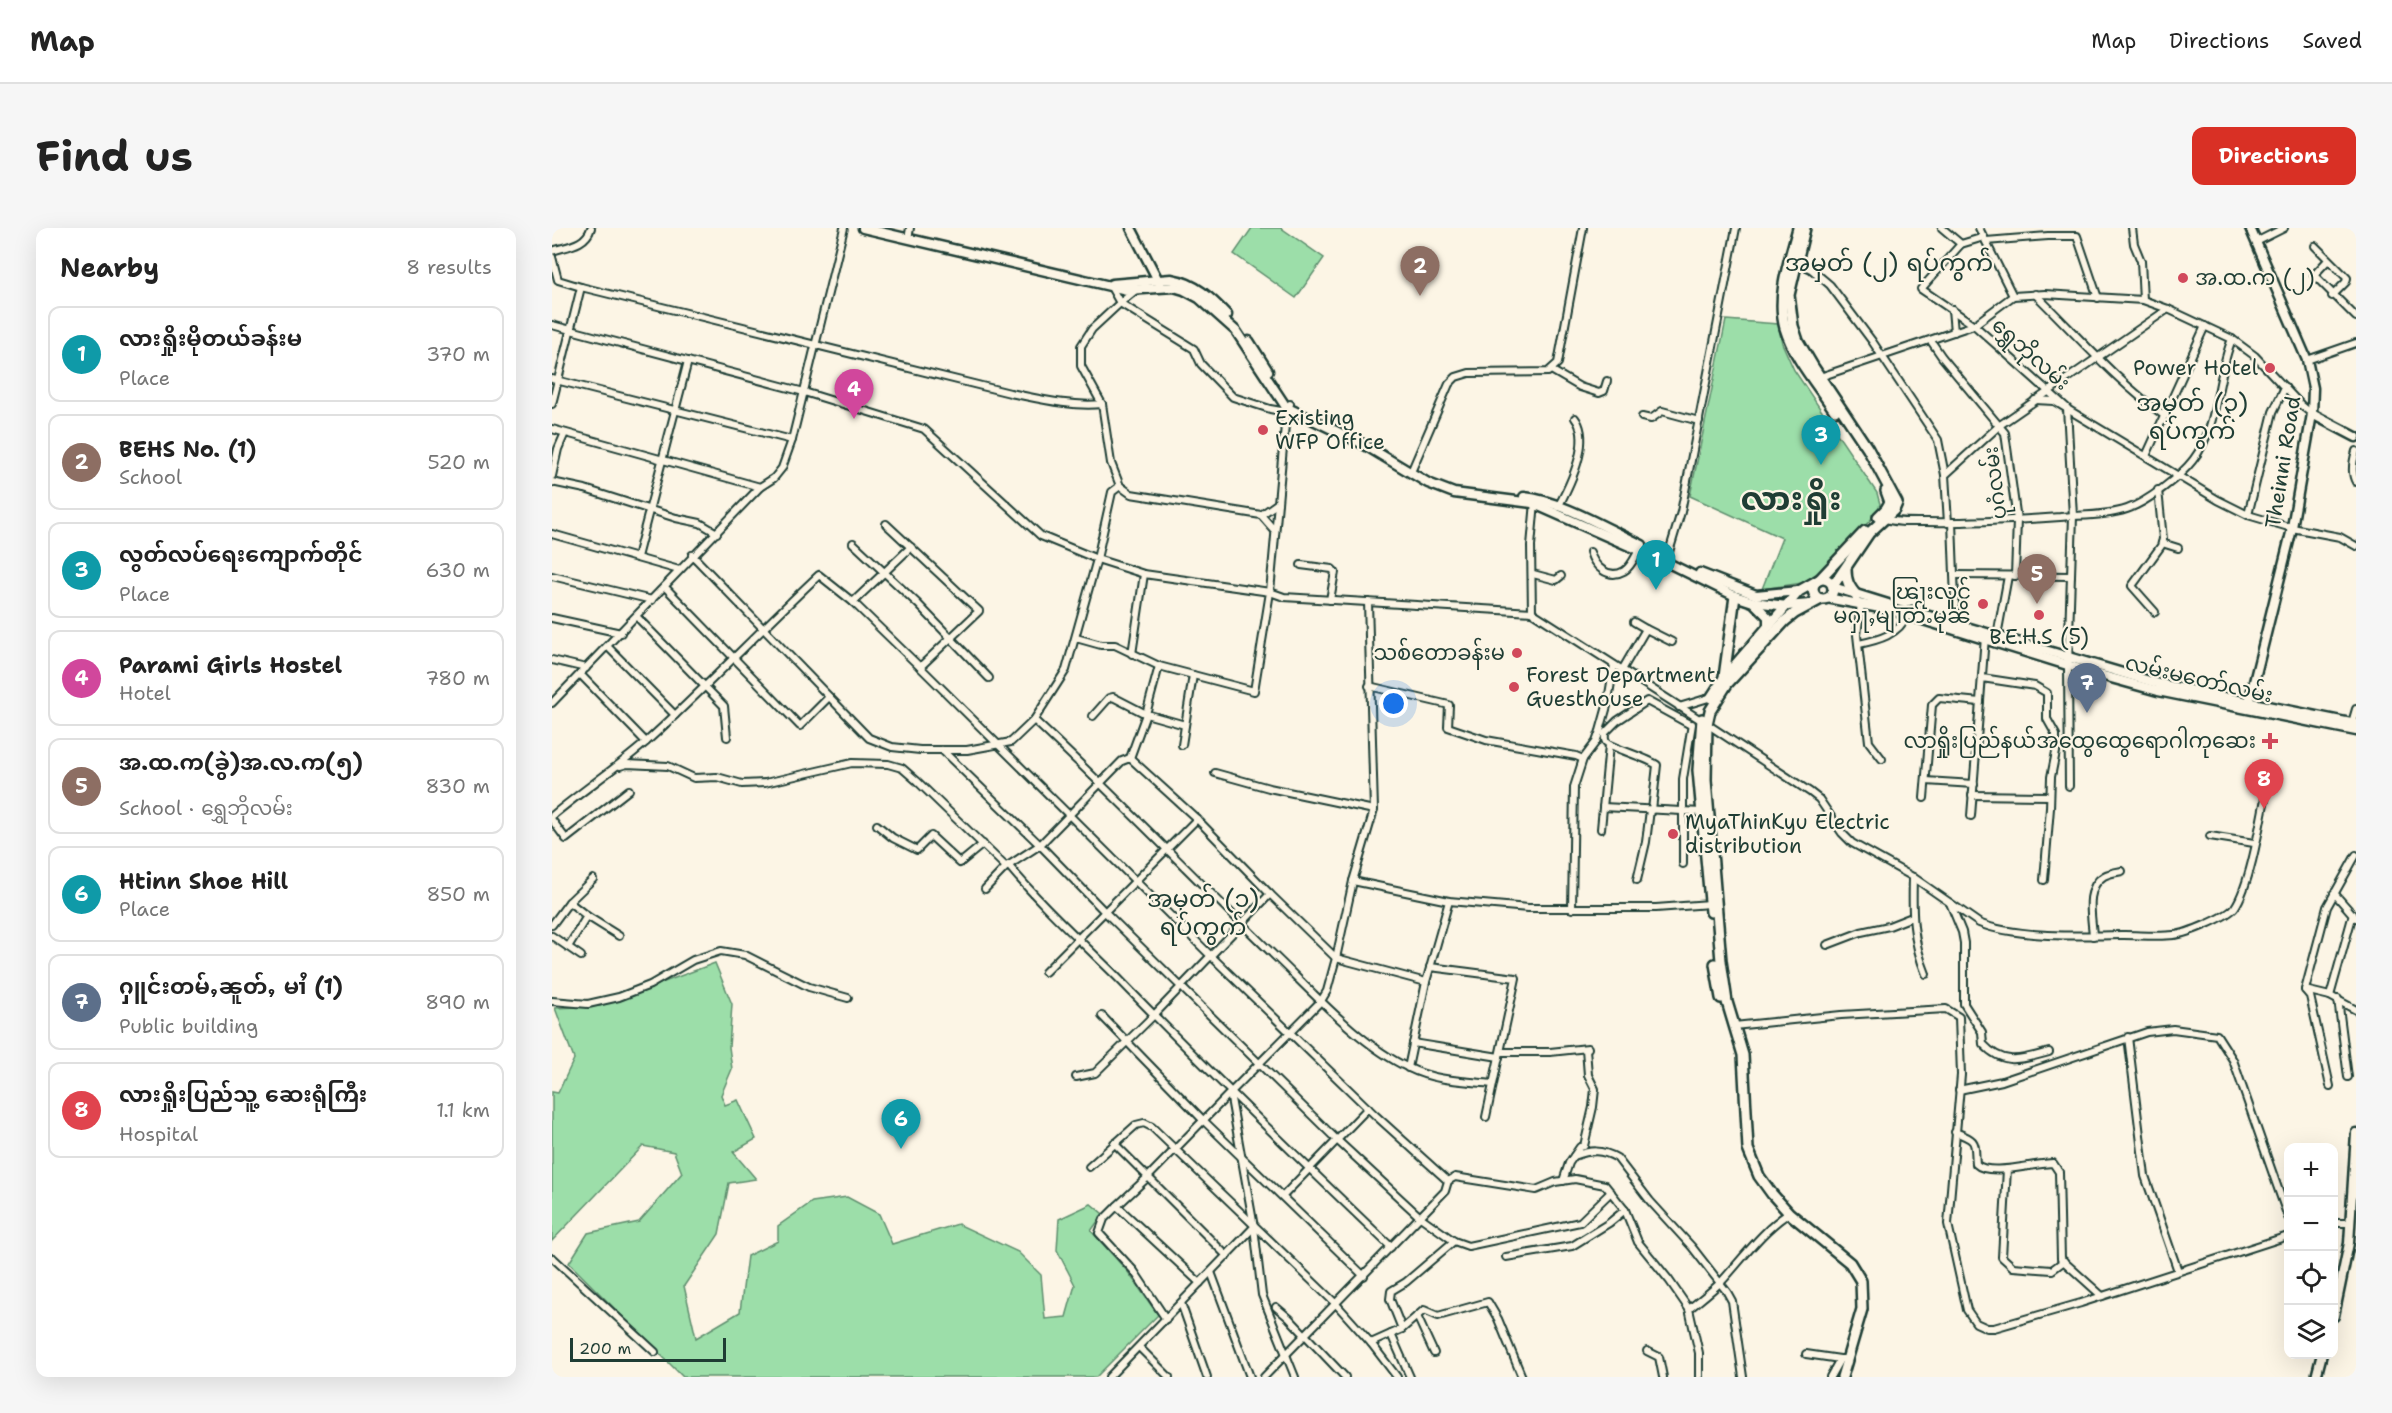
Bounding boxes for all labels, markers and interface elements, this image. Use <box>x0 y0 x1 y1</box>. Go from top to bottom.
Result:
text: Map <box>30 22 95 60</box>
text: Map <box>2091 27 2136 55</box>
text: Directions <box>2169 27 2269 55</box>
text: Saved <box>2302 27 2362 55</box>
button: Directions <box>2192 127 2356 185</box>
text: Find us <box>36 128 193 184</box>
pin: 2 <box>1400 247 1440 296</box>
district label: အမှတ် (၂) ရပ်ကွက် <box>1785 247 1993 282</box>
text: Nearby <box>60 250 159 285</box>
text: 8 results <box>406 254 492 280</box>
place label: အ.ထ.က (၂) <box>2195 264 2315 295</box>
marker: အ.ထ.က (၂) <box>2176 271 2190 285</box>
street label: ရွှေဘိုလမ်း <box>1984 310 2077 399</box>
text: လားရှိုးမိုတယ်ခန်းမ <box>119 324 302 353</box>
text: 1 <box>77 341 86 367</box>
text: 370 m <box>426 341 490 367</box>
place label: Power Hotel <box>2133 354 2259 382</box>
marker: Power Hotel <box>2263 361 2277 375</box>
text: Place <box>119 365 170 391</box>
pin: 4 <box>834 370 874 419</box>
district label: အမှတ် (၃) ရပ်ကွက် <box>2136 387 2248 450</box>
street label: Theinni Road <box>2259 394 2307 530</box>
place label: Existing WFP Office <box>1275 404 1385 456</box>
pin: 3 <box>1802 416 1840 465</box>
marker: Existing WFP Office <box>1256 423 1270 437</box>
text: BEHS No. (1) <box>119 435 256 464</box>
street label: ပုဂံလမ်း <box>1975 445 2016 521</box>
text: 2 <box>75 449 89 475</box>
text: 520 m <box>427 449 490 475</box>
text: School <box>119 464 182 490</box>
district label: လားရှိုး <box>1740 476 1842 525</box>
text: လွတ်လပ်ရေးကျောက်တိုင် <box>119 540 363 569</box>
pin: 1 <box>1636 540 1676 590</box>
pin: 5 <box>2018 554 2056 604</box>
text: 3 <box>75 557 89 583</box>
text: 630 m <box>426 557 490 583</box>
place label: ၽြႃးလူင် မႁႃႇမျၢတ်ႉမုၼိ <box>1833 576 1971 634</box>
text: Place <box>119 581 170 607</box>
marker: ၽြႃးလူင် မႁႃႇမျၢတ်ႉမုၼိ <box>1976 597 1990 611</box>
marker: B.E.H.S (5) <box>2032 608 2046 622</box>
place label: B.E.H.S (5) <box>1989 623 2089 651</box>
place label: သစ်တောခန်းမ <box>1373 637 1505 670</box>
marker: သစ်တောခန်းမ <box>1510 646 1524 660</box>
street label: လမ်းမတော်လမ်း <box>2122 646 2276 710</box>
text: Parami Girls Hostel <box>119 651 342 680</box>
place label: Forest Department Guesthouse <box>1526 661 1716 713</box>
pin: 7 <box>2068 664 2107 713</box>
text: 4 <box>75 665 89 691</box>
text: 780 m <box>425 665 490 691</box>
text: Hotel <box>119 680 171 706</box>
marker: Forest Department Guesthouse <box>1507 680 1521 694</box>
your location <box>1379 689 1408 718</box>
place label: လာရှိုးပြည်နယ်အထွေထွေရောဂါကုဆေး <box>1904 725 2256 758</box>
marker: လာရှိုးပြည်နယ်အထွေထွေရောဂါကုဆေး <box>2261 732 2279 750</box>
text: အ.ထ.က(ခွဲ)အ.လ.က(၅) <box>119 748 363 777</box>
pin: 8 <box>2244 760 2284 809</box>
text: 5 <box>75 773 88 799</box>
text: 830 m <box>425 773 490 799</box>
text: School · ရွှေဘိုလမ်း <box>119 795 293 821</box>
place label: MyaThinKyu Electric distribution <box>1685 808 1890 860</box>
marker: MyaThinKyu Electric distribution <box>1666 827 1680 841</box>
text: Htinn Shoe Hill <box>119 867 288 896</box>
text: 6 <box>75 881 89 907</box>
text: 850 m <box>426 881 490 907</box>
district label: အမှတ် (၁) ရပ်ကွက် <box>1147 883 1259 946</box>
text: Place <box>119 896 170 922</box>
text: ႁူင်းတမ်ႇၼူတ်ႇ မၢႆ (1) <box>119 972 343 1001</box>
text: 7 <box>75 989 89 1015</box>
text: 890 m <box>425 989 490 1015</box>
text: Public building <box>119 1013 258 1039</box>
text: လားရှိုးပြည်သူ့ ဆေးရုံကြီး <box>119 1080 367 1109</box>
text: 8 <box>75 1097 89 1123</box>
text: 1.1 km <box>436 1097 490 1123</box>
pin: 6 <box>882 1100 920 1149</box>
text: Hospital <box>119 1121 198 1147</box>
map controls <box>2284 1143 2338 1359</box>
button: + <box>2284 1143 2338 1197</box>
button: − <box>2284 1197 2338 1251</box>
button: locate <box>2284 1251 2338 1305</box>
button: layers <box>2284 1305 2338 1359</box>
scale bar <box>570 1335 726 1362</box>
text: 200 m <box>579 1338 631 1359</box>

